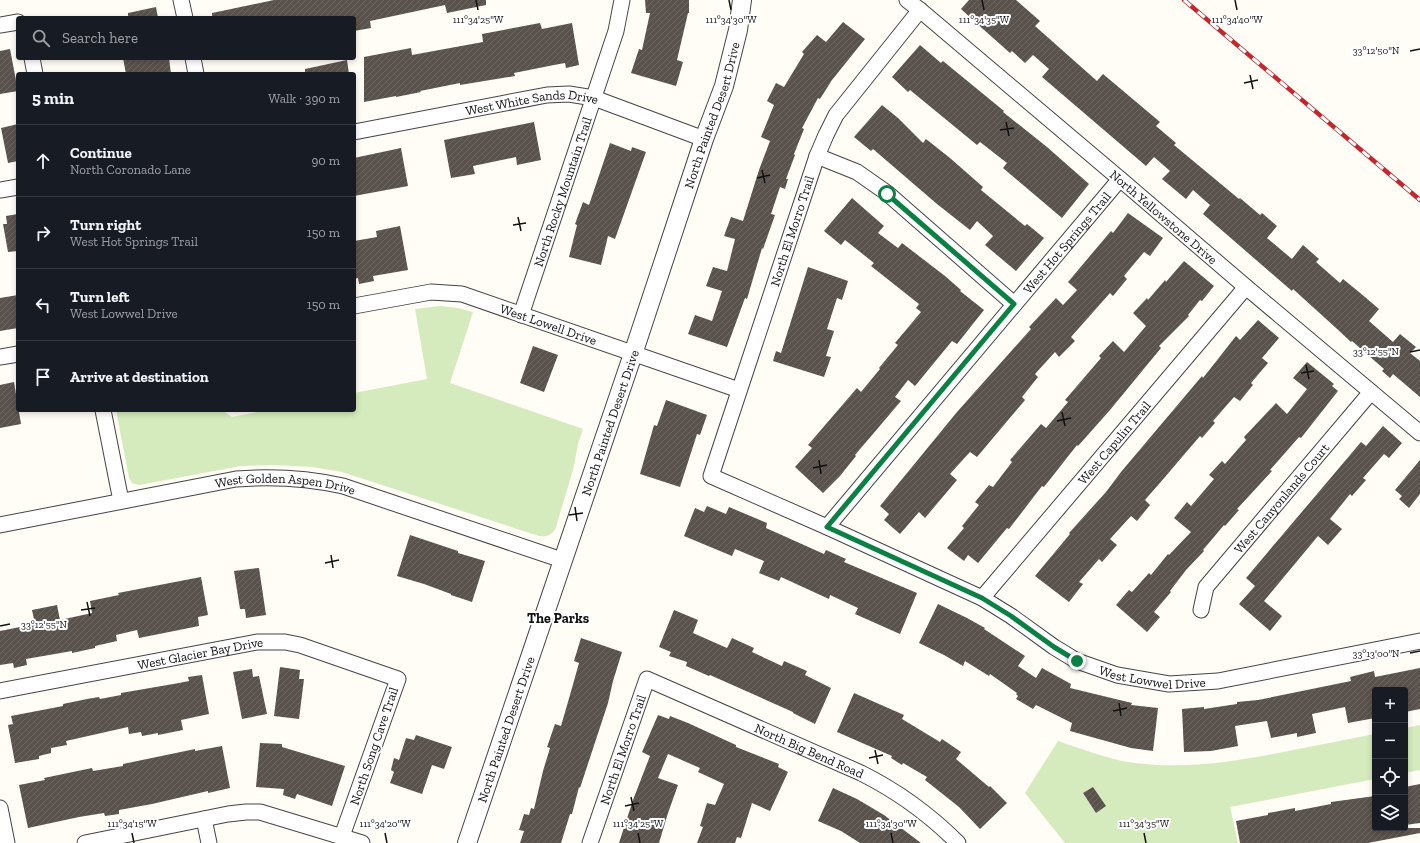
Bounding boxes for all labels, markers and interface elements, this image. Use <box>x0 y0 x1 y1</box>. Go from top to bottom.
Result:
text: 111°34'25"W <box>453 14 504 26</box>
text: 111°34'30"W <box>706 14 757 26</box>
text: 111°34'35"W <box>959 14 1010 26</box>
text: 111°34'40"W <box>1211 14 1263 26</box>
search box <box>16 16 356 60</box>
icon: search <box>30 27 52 49</box>
text: Search here <box>62 29 138 47</box>
street label: North Painted Desert Drive <box>681 40 742 190</box>
text: 33°12'50"N <box>1353 45 1400 57</box>
street label: West White Sands Drive <box>464 86 601 118</box>
text: 5 min <box>32 88 74 108</box>
text: Walk · 390 m <box>268 91 340 106</box>
street label: North Rocky Mountain Trail <box>530 114 594 269</box>
text: Continue <box>70 144 132 162</box>
icon: ahead <box>32 150 54 172</box>
text: 90 m <box>311 153 340 168</box>
text: North Coronado Lane <box>70 162 191 177</box>
street label: North Yellowstone Drive <box>1107 166 1221 267</box>
street label: North El Morro Trail <box>767 173 817 288</box>
route start <box>878 185 896 203</box>
street label: West Hot Springs Trail <box>1020 188 1114 296</box>
text: Turn right <box>70 216 141 234</box>
icon: right <box>32 222 54 244</box>
text: 150 m <box>307 225 340 240</box>
text: West Hot Springs Trail <box>70 234 198 249</box>
text: Turn left <box>70 288 130 306</box>
icon: left <box>32 294 54 316</box>
text: 150 m <box>307 297 340 312</box>
street label: West Lowell Drive <box>498 300 599 348</box>
text: West Lowwel Drive <box>70 306 178 321</box>
text: 33°12'55"N <box>1353 346 1400 358</box>
street label: North Painted Desert Drive <box>578 348 641 498</box>
icon: arrive <box>32 366 54 388</box>
text: Arrive at destination <box>70 368 209 386</box>
street label: West Capulin Trail <box>1075 397 1154 487</box>
street label: West Canyonlands Court <box>1231 440 1332 556</box>
street label: West Golden Aspen Drive <box>213 470 358 497</box>
district label: The Parks <box>527 610 590 627</box>
text: 33°12'55"N <box>21 619 68 631</box>
street label: West Glacier Bay Drive <box>136 635 263 672</box>
text: 33°13'00"N <box>1353 648 1400 660</box>
route end <box>1068 652 1086 670</box>
street label: North Painted Desert Drive <box>474 654 537 804</box>
street label: West Lowwel Drive <box>1097 662 1206 692</box>
street label: North Song Cave Trail <box>347 685 401 807</box>
map controls <box>1372 687 1408 831</box>
button: + <box>1372 687 1408 723</box>
street label: North El Morro Trail <box>596 692 649 806</box>
street label: North Big Bend Road <box>753 720 866 781</box>
button: − <box>1372 723 1408 759</box>
button: locate <box>1372 759 1408 795</box>
button: layers <box>1372 795 1408 831</box>
text: 111°34'15"W <box>107 818 157 830</box>
text: 111°34'20"W <box>359 818 411 830</box>
text: 111°34'25"W <box>613 818 664 830</box>
text: 111°34'30"W <box>866 818 917 830</box>
text: 111°34'35"W <box>1119 818 1170 830</box>

